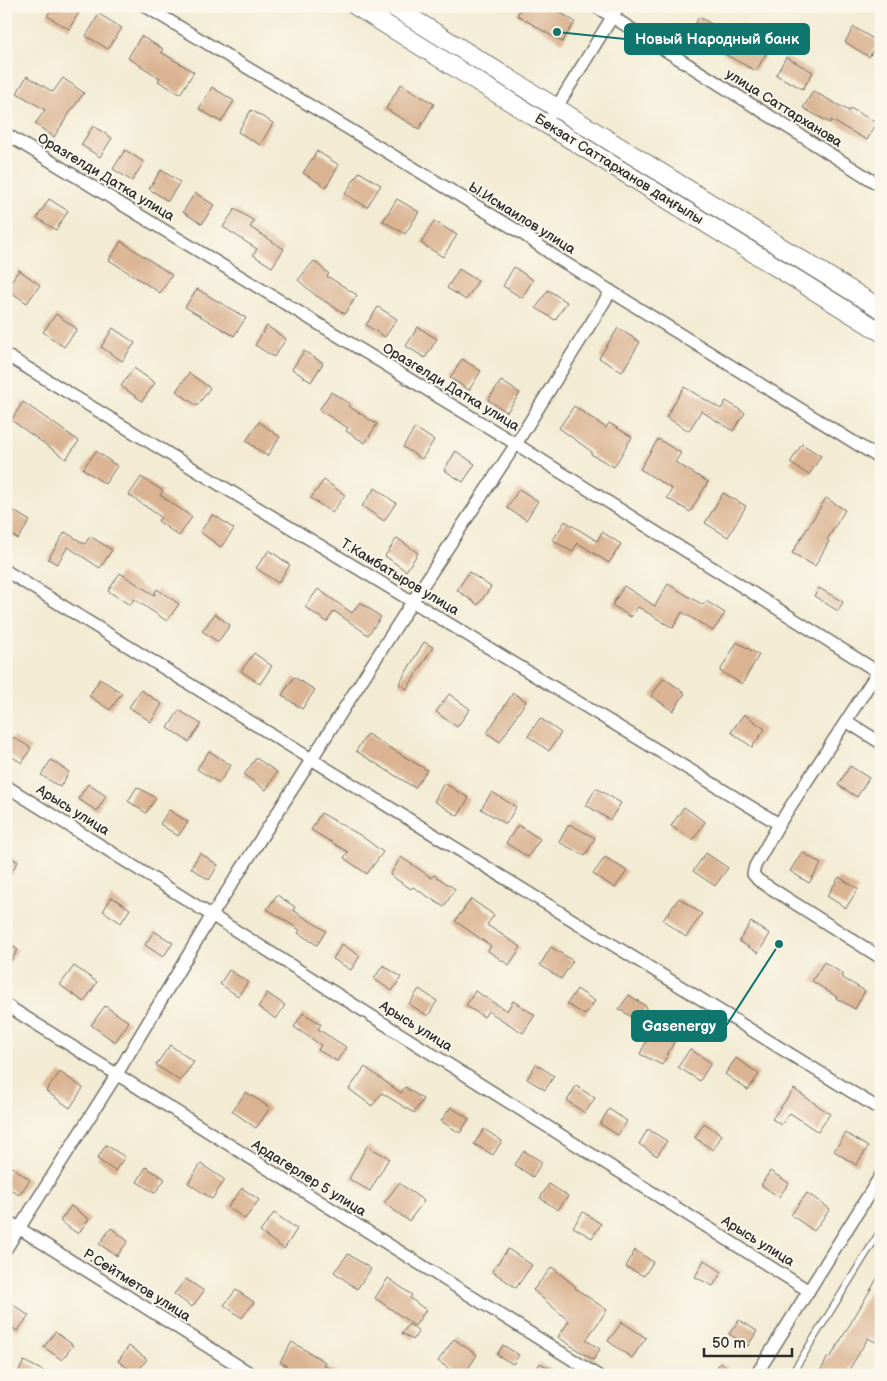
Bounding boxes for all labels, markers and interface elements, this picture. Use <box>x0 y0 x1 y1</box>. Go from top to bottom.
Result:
callout: Новый Народный банк <box>625 24 809 54</box>
text: Новый Народный банк <box>635 30 800 49</box>
street label: улица Саттарханова <box>723 65 846 151</box>
street label: Бекзат Саттарханов даңғылы <box>532 110 706 228</box>
street label: Оразгелди Датка улица <box>34 129 178 225</box>
street label: Ы.Исмаилов улица <box>465 178 579 258</box>
street label: Оразгелди Датка улица <box>379 339 523 435</box>
street label: Т.Камбатыров улица <box>338 535 463 619</box>
street label: Арысь улица <box>33 780 113 840</box>
street label: Арысь улица <box>376 996 456 1056</box>
callout: Gasenergy <box>632 1011 726 1041</box>
text: Gasenergy <box>642 1017 716 1036</box>
street label: Ардагерлер 5 улица <box>248 1135 370 1221</box>
street label: Арысь улица <box>718 1211 798 1271</box>
street label: Р.Сейтметов улица <box>80 1245 195 1325</box>
scale bar <box>704 1326 792 1358</box>
text: 50 m <box>712 1334 746 1353</box>

